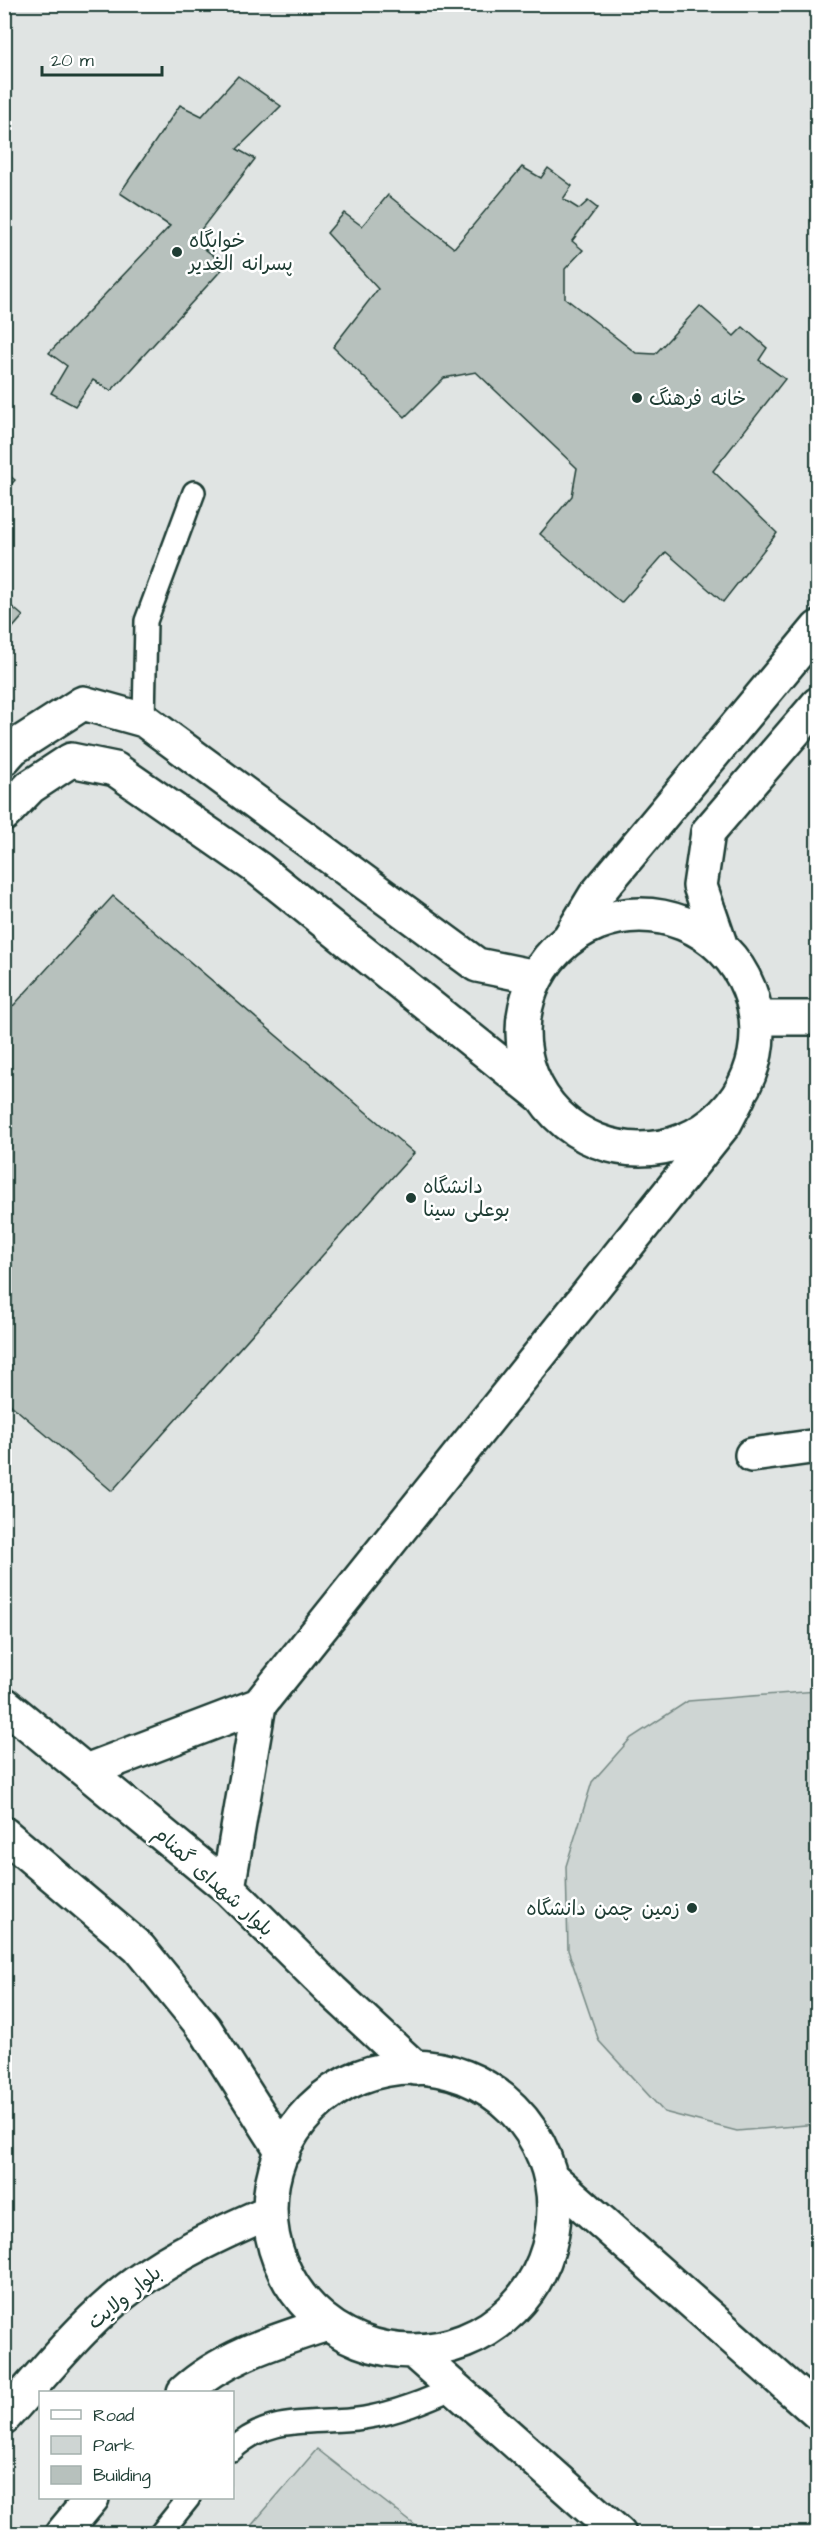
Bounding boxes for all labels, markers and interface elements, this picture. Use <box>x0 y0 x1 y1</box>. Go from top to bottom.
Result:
scale bar <box>42 39 162 77</box>
text: 20 m <box>51 48 94 73</box>
place label: خوابگاه پسرانه الغدیر <box>187 227 293 278</box>
marker: خوابگاه پسرانه الغدیر <box>170 245 184 259</box>
place label: خانه فرهنگ <box>649 385 746 413</box>
marker: خانه فرهنگ <box>630 391 644 405</box>
place label: دانشگاه بوعلی سینا <box>423 1173 510 1224</box>
marker: دانشگاه بوعلی سینا <box>404 1191 418 1205</box>
street label: بلوار شهدای گمنام <box>146 1820 280 1944</box>
place label: زمین چمن دانشگاه <box>526 1895 680 1923</box>
marker: زمین چمن دانشگاه <box>685 1901 699 1915</box>
street label: بلوار ولایت <box>82 2259 168 2336</box>
legend <box>39 2391 234 2499</box>
text: Road <box>93 2403 134 2428</box>
text: Park <box>93 2433 135 2458</box>
text: Building <box>93 2463 151 2489</box>

